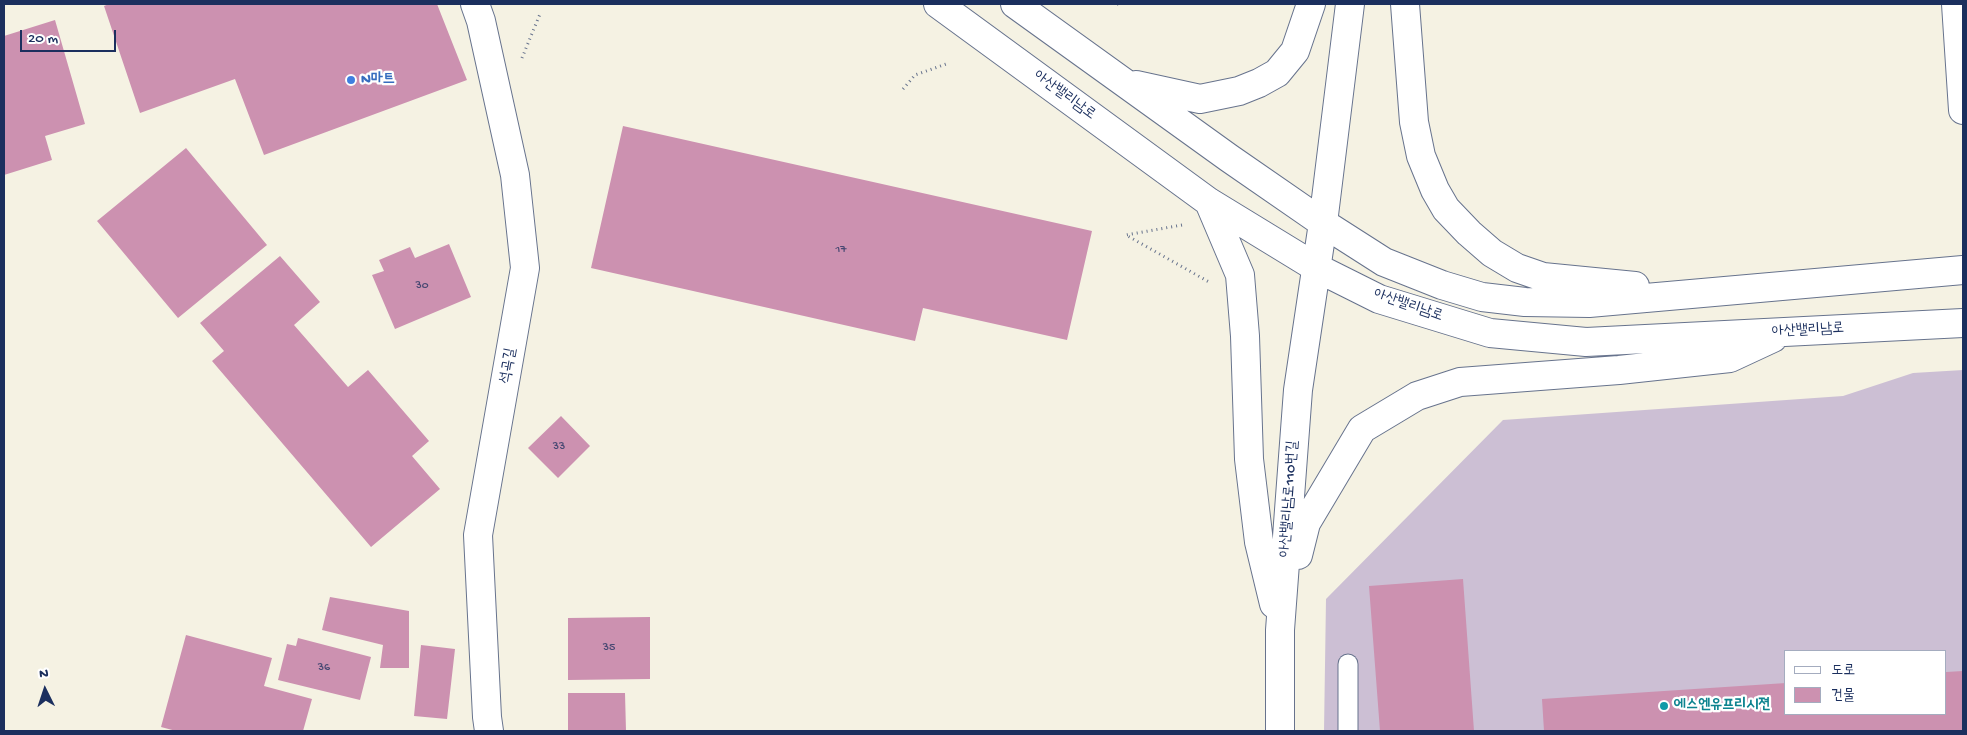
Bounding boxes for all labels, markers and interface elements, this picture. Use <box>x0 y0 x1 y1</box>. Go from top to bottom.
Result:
scale bar <box>22 20 119 52</box>
text: 20 m <box>28 30 58 48</box>
street label: 아산밸리남로 <box>1029 67 1099 125</box>
place label: N마트 <box>361 71 395 89</box>
marker: N마트 <box>345 74 357 86</box>
house number: 17 <box>835 243 847 257</box>
house number: 30 <box>415 279 429 293</box>
street label: 아산밸리남로 <box>1371 286 1445 326</box>
street label: 아산밸리남로 <box>1771 320 1845 342</box>
street label: 석곡길 <box>497 347 521 385</box>
house number: 33 <box>553 440 565 454</box>
street label: 아산밸리남로110번길 <box>1277 440 1303 558</box>
house number: 35 <box>603 641 615 655</box>
legend <box>1784 650 1947 715</box>
house number: 36 <box>318 661 330 675</box>
text: 도로 <box>1831 662 1855 680</box>
north arrow <box>20 665 70 715</box>
text: N <box>39 666 49 683</box>
text: 건물 <box>1831 687 1855 705</box>
place label: 에스엔유프리시젼 <box>1674 697 1771 715</box>
marker: 에스엔유프리시젼 <box>1658 700 1670 712</box>

